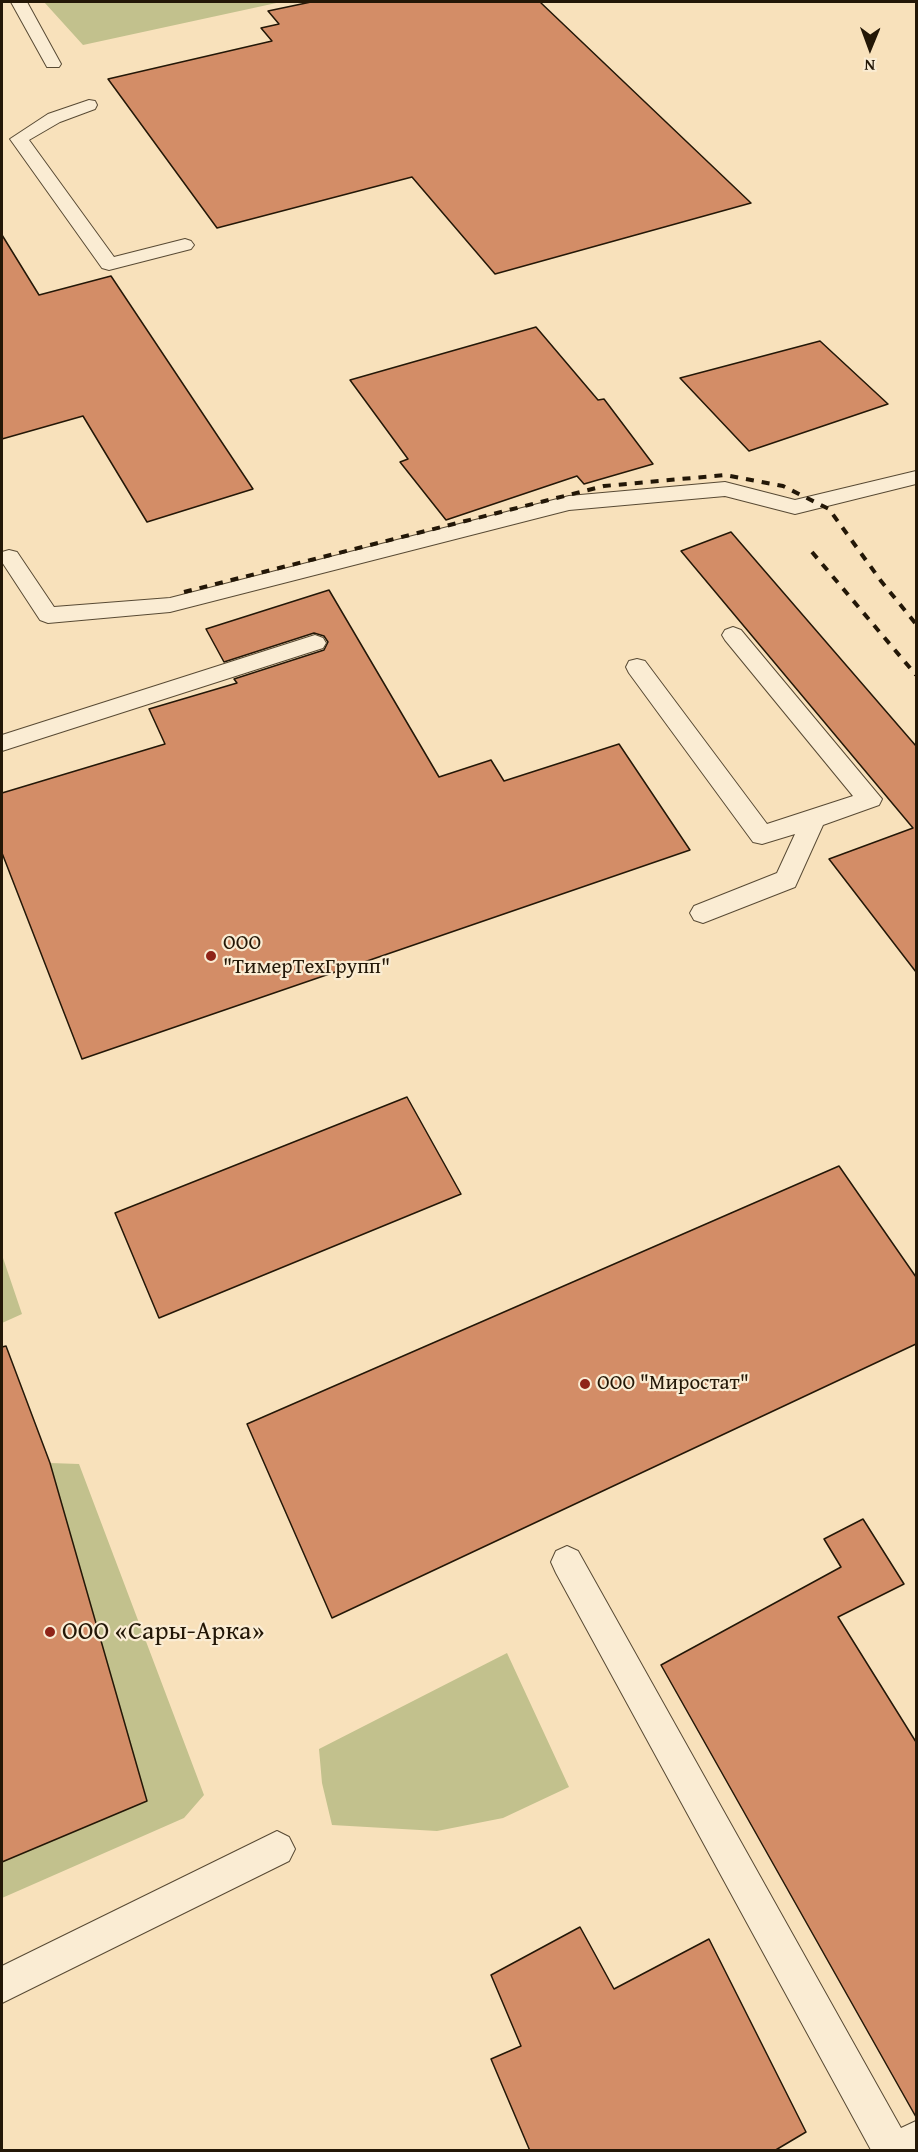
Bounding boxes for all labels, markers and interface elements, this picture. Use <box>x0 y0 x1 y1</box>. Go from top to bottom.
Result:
north arrow <box>840 18 900 78</box>
text: N <box>864 54 875 78</box>
place label: ООО "ТимерТехГрупп" <box>223 931 390 981</box>
marker: ООО "ТимерТехГрупп" <box>204 949 218 963</box>
place label: ООО "Миростат" <box>597 1371 749 1397</box>
marker: ООО "Миростат" <box>578 1377 592 1391</box>
place label: ООО «Сары-Арка» <box>62 1616 264 1648</box>
marker: ООО «Сары-Арка» <box>43 1625 57 1639</box>

